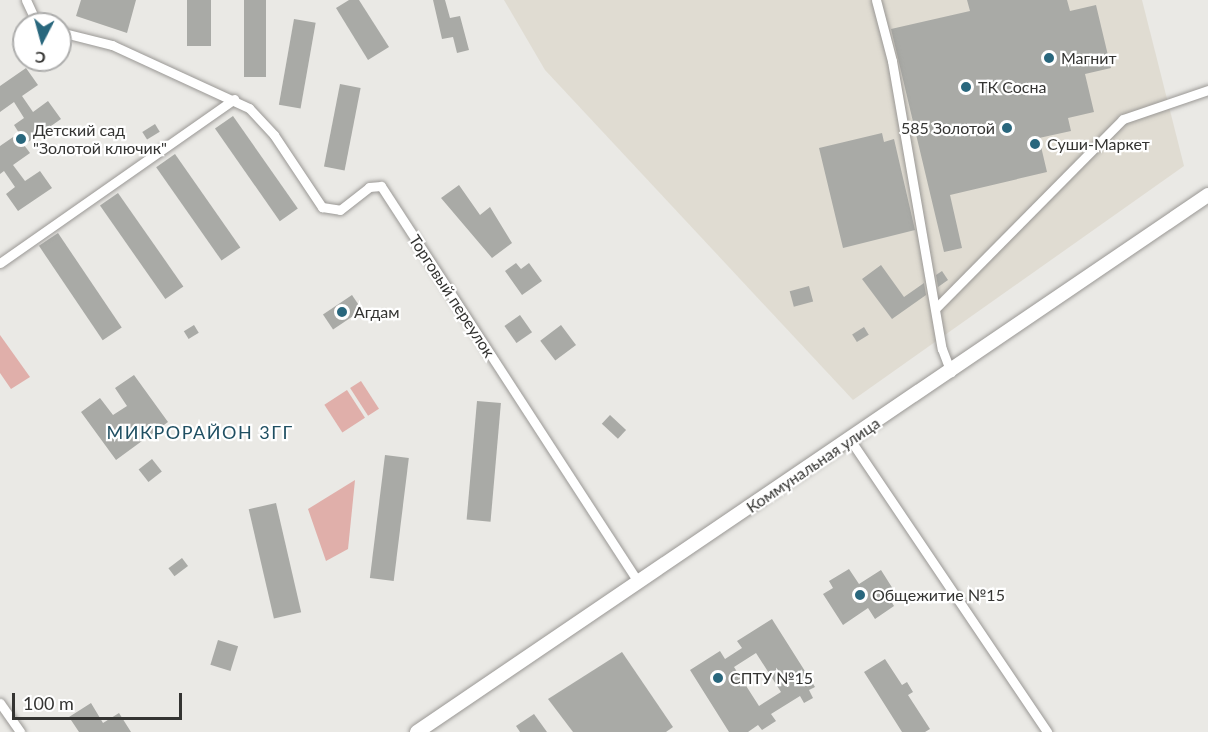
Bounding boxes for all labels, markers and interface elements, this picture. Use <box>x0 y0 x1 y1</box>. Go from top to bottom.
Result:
north arrow <box>12 12 72 72</box>
text: С <box>34 48 47 68</box>
place label: Магнит <box>1061 48 1116 68</box>
marker: Магнит <box>1042 51 1056 65</box>
place label: ТК Сосна <box>978 77 1046 97</box>
marker: ТК Сосна <box>959 80 973 94</box>
place label: 585 Золотой <box>901 118 995 138</box>
place label: Детский сад "Золотой ключик" <box>33 120 167 158</box>
marker: 585 Золотой <box>1000 121 1014 135</box>
marker: Детский сад "Золотой ключик" <box>14 132 28 146</box>
place label: Суши-Маркет <box>1047 134 1150 154</box>
marker: Суши-Маркет <box>1028 137 1042 151</box>
street label: Торговый переулок <box>405 231 499 361</box>
place label: Агдам <box>354 302 400 322</box>
marker: Агдам <box>335 305 349 319</box>
street label: Коммунальная улица <box>743 413 883 517</box>
district label: МИКРОРАЙОН 3ГГ <box>106 421 294 443</box>
place label: Общежитие №15 <box>872 585 1005 605</box>
marker: Общежитие №15 <box>853 588 867 602</box>
place label: СПТУ №15 <box>730 668 813 688</box>
marker: СПТУ №15 <box>711 671 725 685</box>
scale bar <box>15 681 184 719</box>
text: 100 m <box>23 692 74 714</box>

